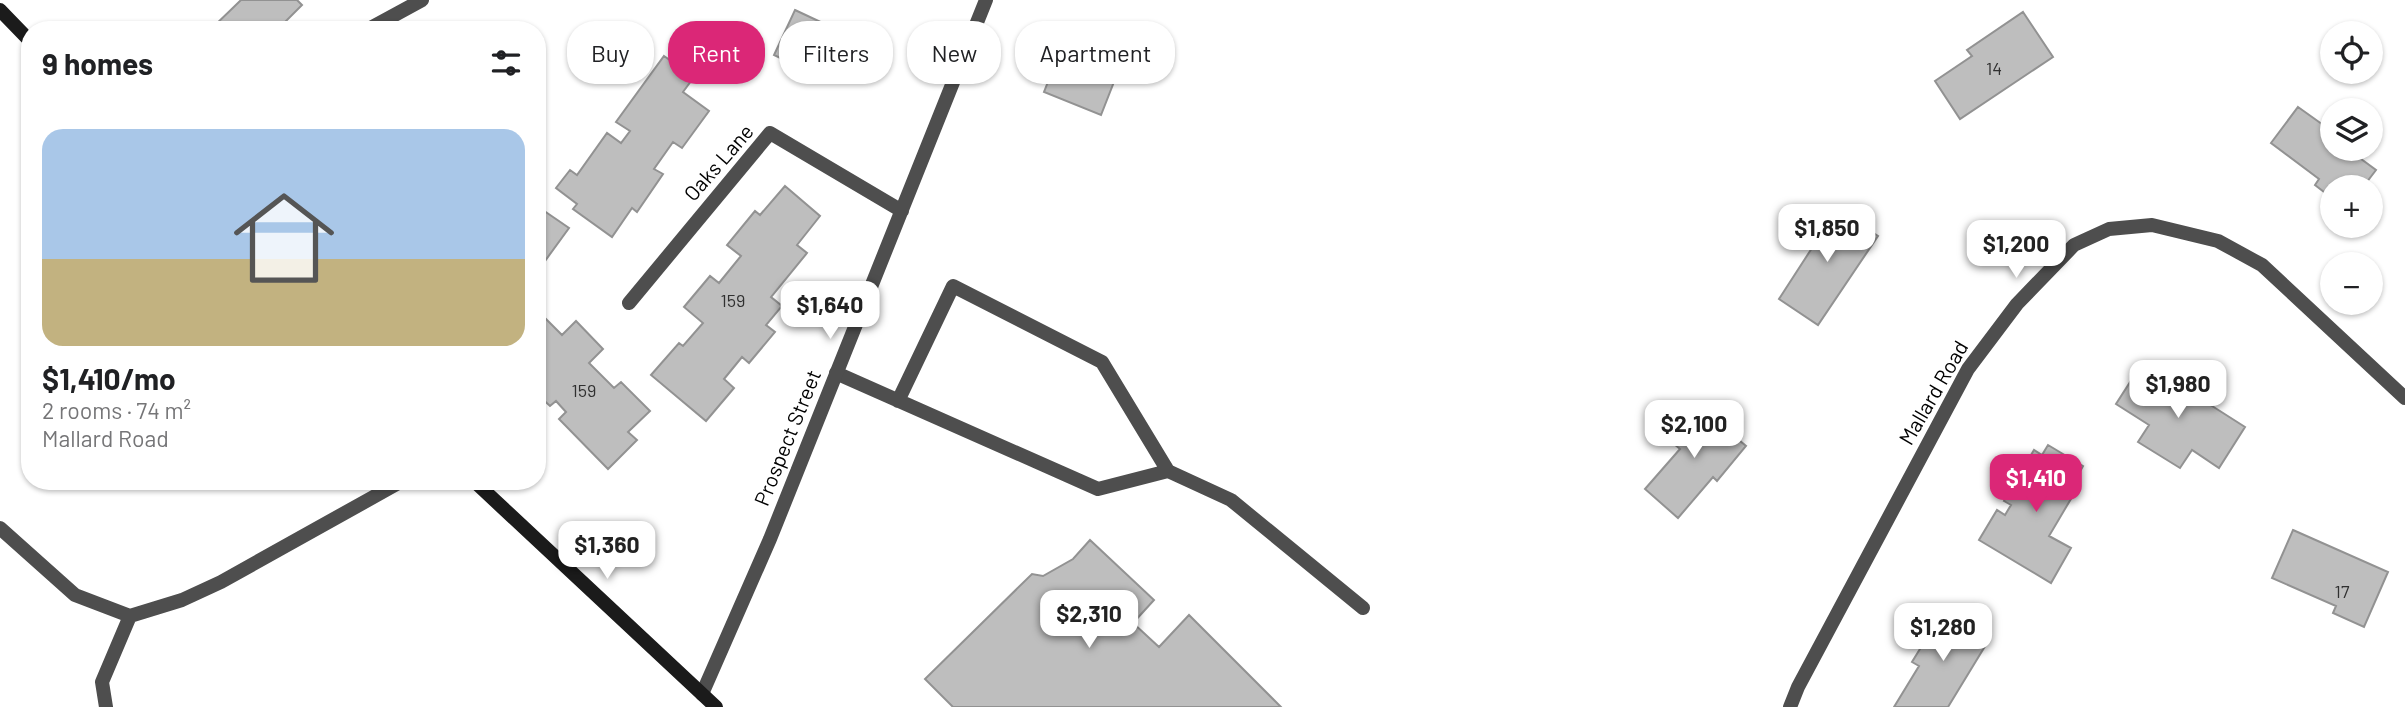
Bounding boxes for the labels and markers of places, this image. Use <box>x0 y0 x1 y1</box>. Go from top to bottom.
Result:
pin: $1,850 <box>1770 204 1884 264</box>
pin: $1,200 <box>1959 220 2073 280</box>
pin: $1,640 <box>773 282 887 341</box>
pin: $1,980 <box>2121 360 2235 420</box>
pin: $2,100 <box>1637 400 1751 460</box>
pin: $1,410 <box>1979 454 2093 514</box>
pin: $1,360 <box>550 522 664 581</box>
pin: $2,310 <box>1032 590 1146 650</box>
pin: $1,280 <box>1886 604 2000 663</box>

